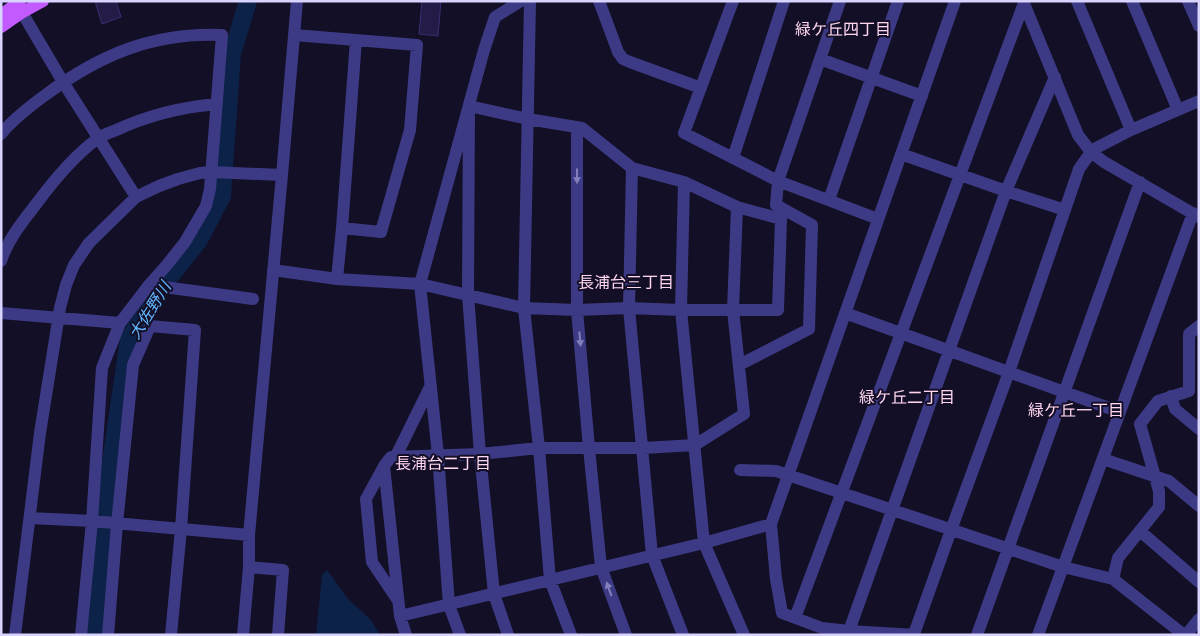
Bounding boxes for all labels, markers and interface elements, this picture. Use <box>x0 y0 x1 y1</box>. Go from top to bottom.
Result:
district label: 緑ケ丘四丁目 <box>795 19 891 38</box>
one-way arrow <box>573 169 581 185</box>
district label: 長浦台三丁目 <box>578 272 674 291</box>
water label: 大佐野川 <box>124 276 175 342</box>
one-way arrow <box>576 331 584 347</box>
district label: 緑ケ丘二丁目 <box>859 387 955 406</box>
district label: 緑ケ丘一丁目 <box>1028 400 1124 419</box>
district label: 長浦台二丁目 <box>395 453 491 472</box>
one-way arrow <box>605 581 613 596</box>

